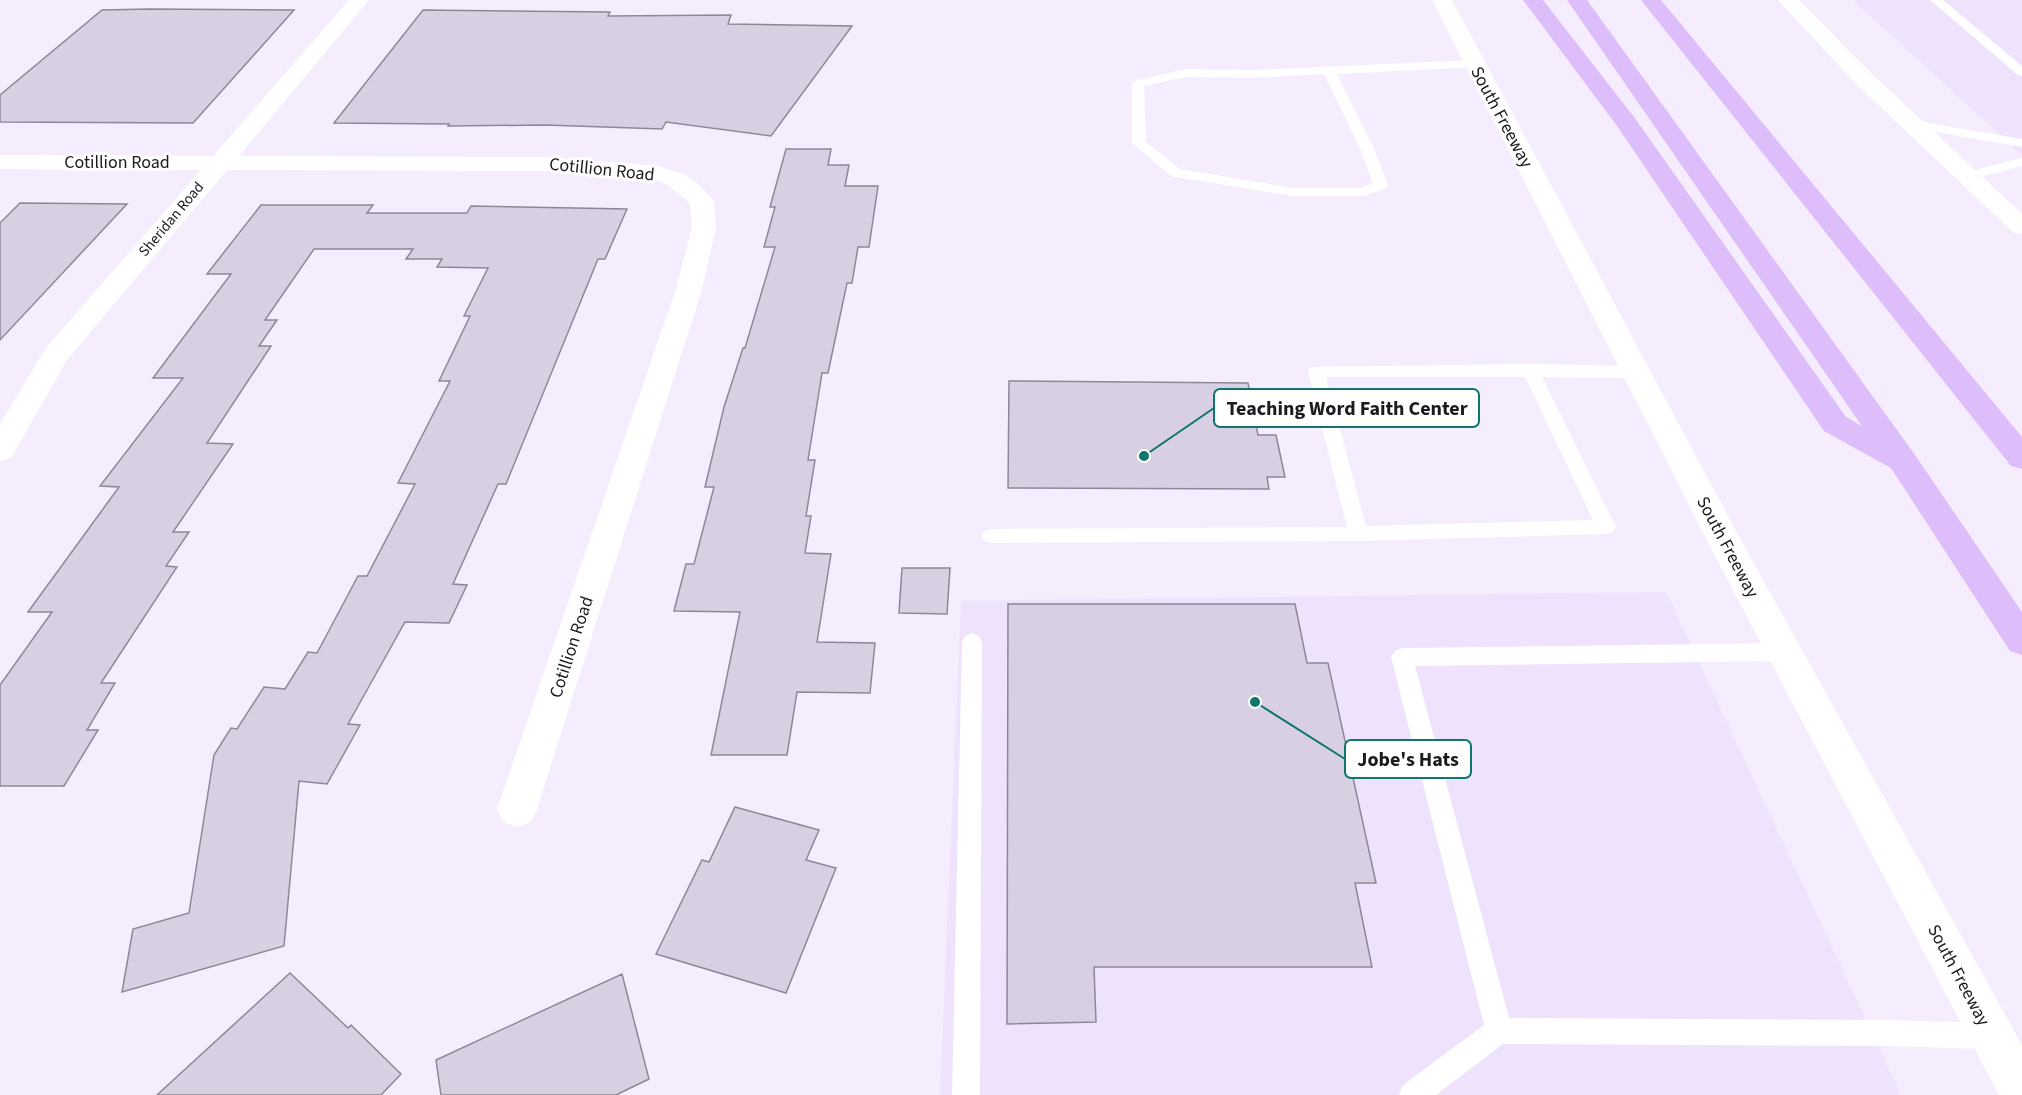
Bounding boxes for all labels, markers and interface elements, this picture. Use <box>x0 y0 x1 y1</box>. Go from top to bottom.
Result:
street label: South Freeway <box>1464 62 1539 173</box>
street label: Cotillion Road <box>64 150 170 175</box>
street label: Cotillion Road <box>548 152 656 187</box>
street label: Sheridan Road <box>134 177 209 261</box>
callout: Teaching Word Faith Center <box>1214 389 1479 427</box>
text: Teaching Word Faith Center <box>1226 395 1468 423</box>
street label: South Freeway <box>1690 492 1765 603</box>
street label: Cotillion Road <box>543 593 600 701</box>
callout: Jobe's Hats <box>1345 740 1471 778</box>
text: Jobe's Hats <box>1357 746 1459 774</box>
street label: South Freeway <box>1921 920 1996 1031</box>

